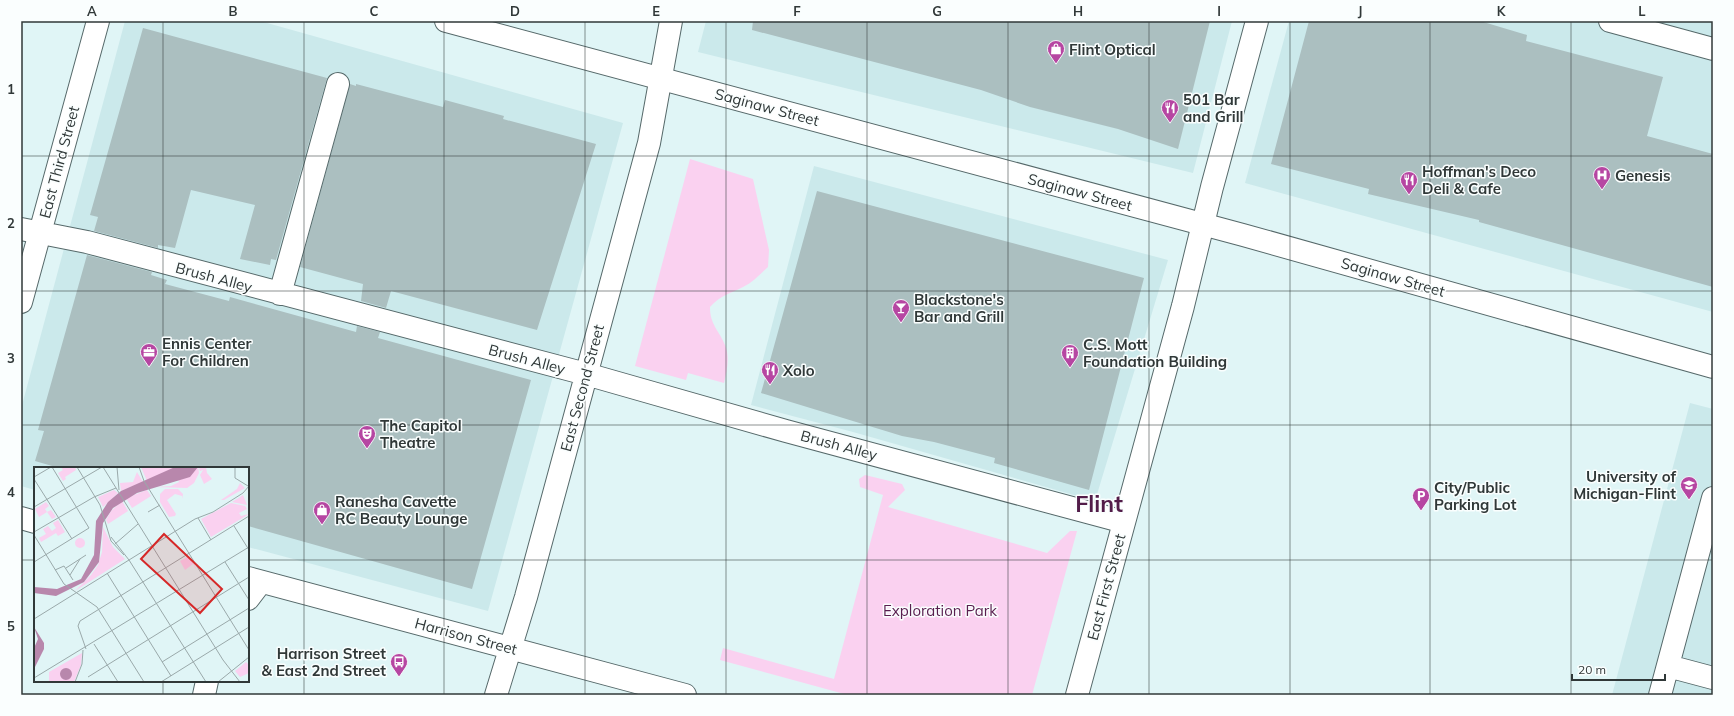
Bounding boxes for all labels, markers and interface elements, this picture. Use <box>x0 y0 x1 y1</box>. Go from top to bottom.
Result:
text: A <box>87 3 97 19</box>
text: B <box>229 3 238 19</box>
text: C <box>370 3 379 19</box>
text: D <box>510 3 520 19</box>
text: E <box>652 3 660 19</box>
text: F <box>793 3 801 19</box>
text: G <box>932 3 942 19</box>
text: H <box>1073 3 1083 19</box>
text: I <box>1217 3 1221 19</box>
text: J <box>1358 3 1362 19</box>
text: K <box>1497 3 1507 19</box>
text: L <box>1638 3 1646 19</box>
shop icon: Flint Optical <box>1046 39 1066 64</box>
place label: Flint Optical <box>1069 40 1156 59</box>
text: 1 <box>7 81 15 97</box>
street label: Saginaw Street <box>713 84 821 130</box>
place label: 501 Bar and Grill <box>1183 90 1244 126</box>
restaurant icon: 501 Bar and Grill <box>1160 98 1180 123</box>
street label: East Third Street <box>35 104 83 220</box>
place label: Hoffman's Deco Deli & Cafe <box>1422 162 1536 198</box>
hospital icon: Genesis <box>1592 165 1612 190</box>
place label: Genesis <box>1615 166 1671 185</box>
street label: Saginaw Street <box>1026 169 1134 215</box>
restaurant icon: Hoffman's Deco Deli & Cafe <box>1399 170 1419 195</box>
text: 2 <box>7 215 15 231</box>
street label: Saginaw Street <box>1339 253 1447 301</box>
street label: Brush Alley <box>174 258 254 296</box>
place label: Blackstone's Bar and Grill <box>914 290 1004 326</box>
bar icon: Blackstone's Bar and Grill <box>891 298 911 323</box>
street label: East Second Street <box>556 322 608 454</box>
place label: Ennis Center For Children <box>162 334 251 370</box>
place label: C.S. Mott Foundation Building <box>1083 335 1227 371</box>
street label: Brush Alley <box>487 340 567 378</box>
office icon: Ennis Center For Children <box>139 342 159 367</box>
building icon: C.S. Mott Foundation Building <box>1060 343 1080 368</box>
text: 3 <box>7 350 15 366</box>
restaurant icon: Xolo <box>760 360 780 385</box>
place label: Xolo <box>782 361 815 380</box>
place label: The Capitol Theatre <box>380 416 462 452</box>
theatre icon: The Capitol Theatre <box>357 424 377 449</box>
street label: Brush Alley <box>799 426 879 464</box>
inset map <box>34 467 249 682</box>
place label: University of Michigan-Flint <box>1573 467 1676 503</box>
school or university icon: University of Michigan-Flint <box>1679 475 1699 500</box>
place label: City/Public Parking Lot <box>1434 478 1517 514</box>
text: 4 <box>7 484 15 500</box>
parking icon: City/Public Parking Lot <box>1411 486 1431 511</box>
district label: Flint <box>1075 489 1123 518</box>
place label: Ranesha Cavette RC Beauty Lounge <box>335 492 467 528</box>
shop icon: Ranesha Cavette RC Beauty Lounge <box>312 500 332 525</box>
street label: East First Street <box>1083 532 1129 642</box>
park label: Exploration Park <box>883 601 997 620</box>
street label: Harrison Street <box>413 613 519 659</box>
text: 5 <box>7 618 15 634</box>
place label: Harrison Street & East 2nd Street <box>262 644 386 680</box>
bus stop icon: Harrison Street & East 2nd Street <box>389 652 409 677</box>
scale bar <box>1572 656 1665 682</box>
text: 20 m <box>1578 662 1606 677</box>

